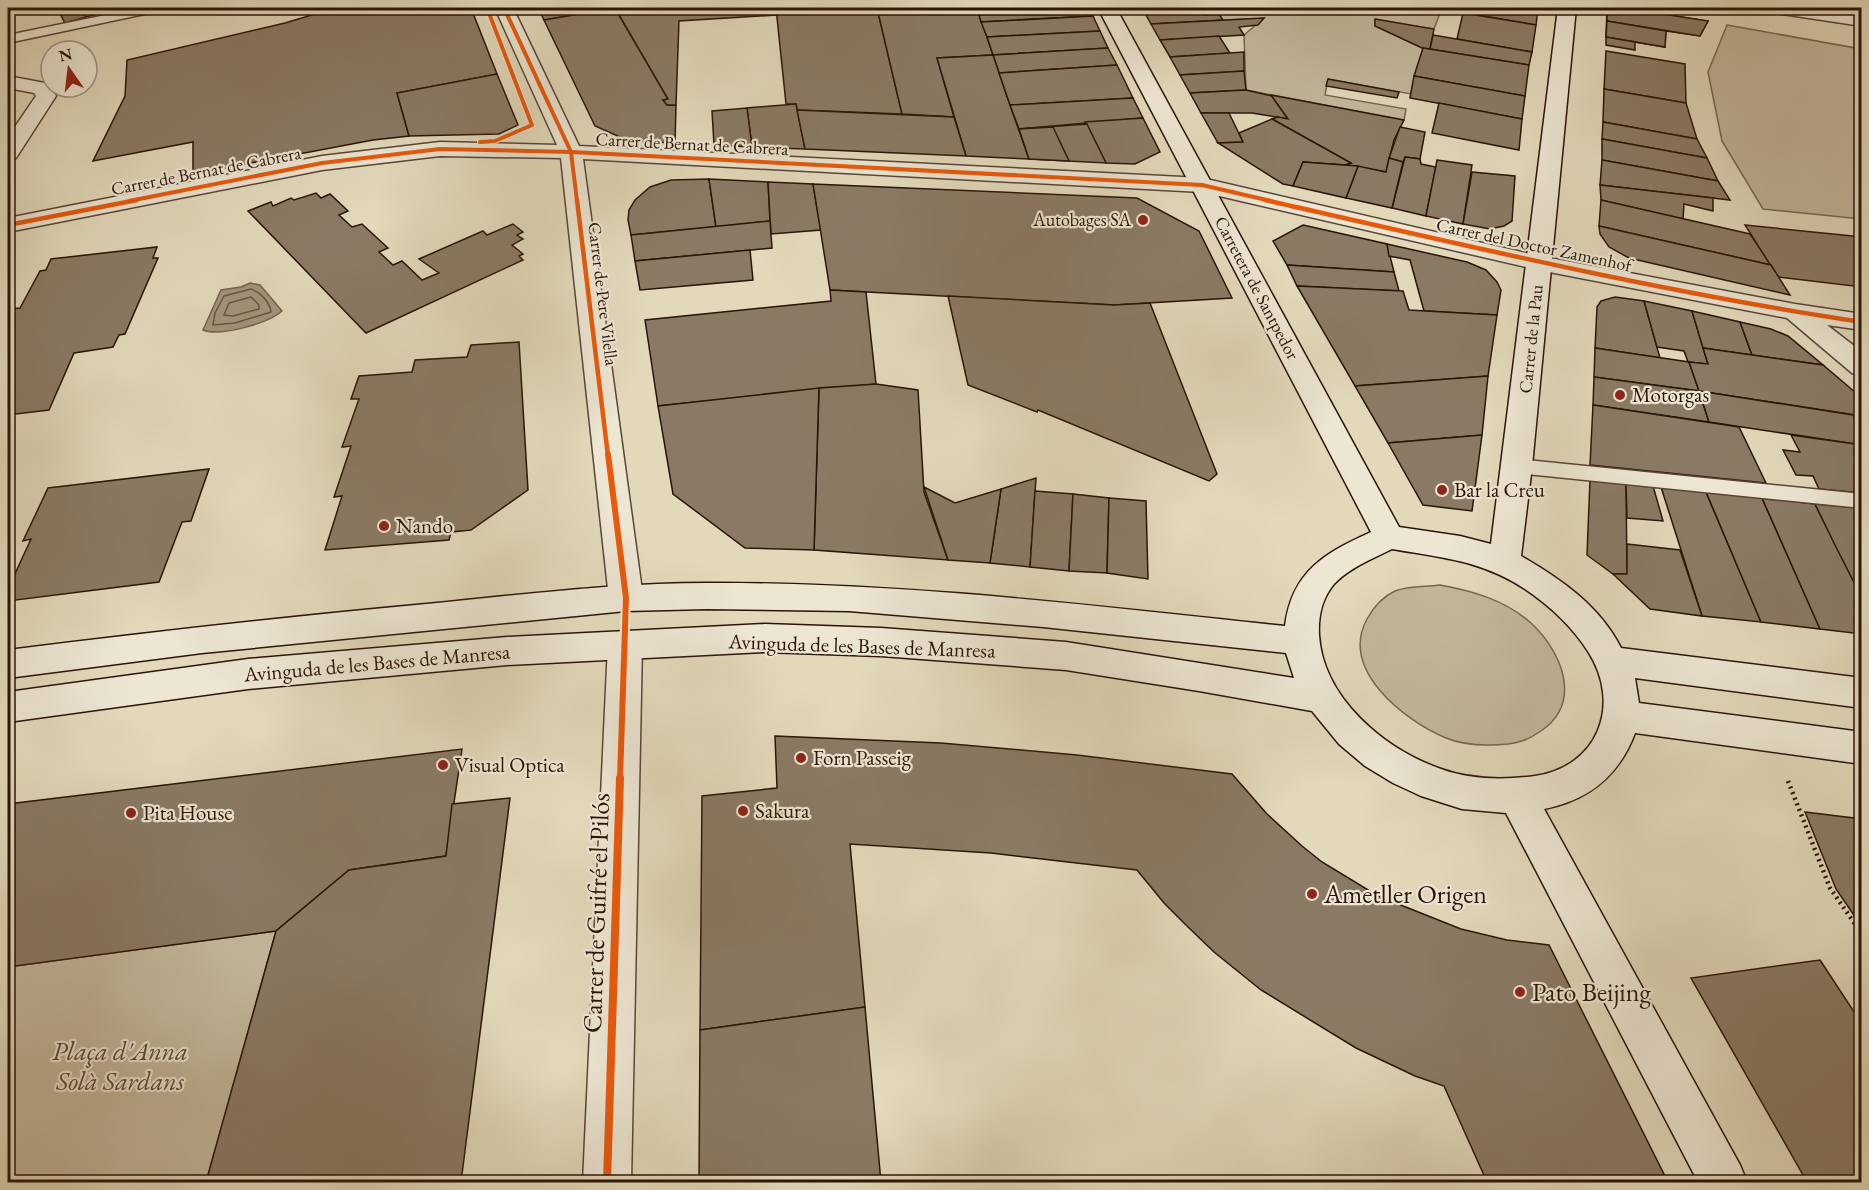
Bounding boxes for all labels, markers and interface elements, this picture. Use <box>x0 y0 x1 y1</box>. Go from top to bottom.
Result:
north arrow <box>39 39 99 99</box>
text: N <box>57 43 74 67</box>
street label: Carrer de Bernat de Cabrera <box>595 127 790 160</box>
street label: Carrer de Bernat de Cabrera <box>109 141 304 200</box>
place label: Autobages SA <box>1032 208 1132 231</box>
street label: Carretera de Santpedor <box>1210 212 1305 363</box>
marker: Autobages SA <box>1136 213 1150 227</box>
street label: Carrer del Doctor Zamenhof <box>1434 213 1636 277</box>
street label: Carrer de Pere Vilella <box>583 221 624 368</box>
street label: Carrer de la Pau <box>1513 283 1548 394</box>
place label: Motorgas <box>1632 381 1709 408</box>
marker: Motorgas <box>1613 388 1627 402</box>
place label: Bar la Creu <box>1454 476 1545 503</box>
marker: Bar la Creu <box>1435 483 1449 497</box>
place label: Nando <box>396 512 453 539</box>
marker: Nando <box>377 519 391 533</box>
street label: Avinguda de les Bases de Manresa <box>727 627 997 664</box>
street label: Avinguda de les Bases de Manresa <box>242 637 512 688</box>
place label: Forn Passeig <box>813 744 912 771</box>
place label: Visual Optica <box>455 751 565 778</box>
marker: Forn Passeig <box>794 751 808 765</box>
marker: Visual Optica <box>436 758 450 772</box>
street label: Carrer de Guifré el Pilós <box>575 793 617 1033</box>
place label: Sakura <box>755 797 810 824</box>
place label: Pita House <box>143 799 232 826</box>
marker: Sakura <box>736 804 750 818</box>
marker: Pita House <box>124 806 138 820</box>
place label: Ametller Origen <box>1323 877 1487 911</box>
marker: Ametller Origen <box>1305 887 1319 901</box>
place label: Pato Beijing <box>1532 975 1651 1009</box>
marker: Pato Beijing <box>1513 985 1527 999</box>
park label: Plaça d'Anna Solà Sardans <box>52 1034 188 1098</box>

